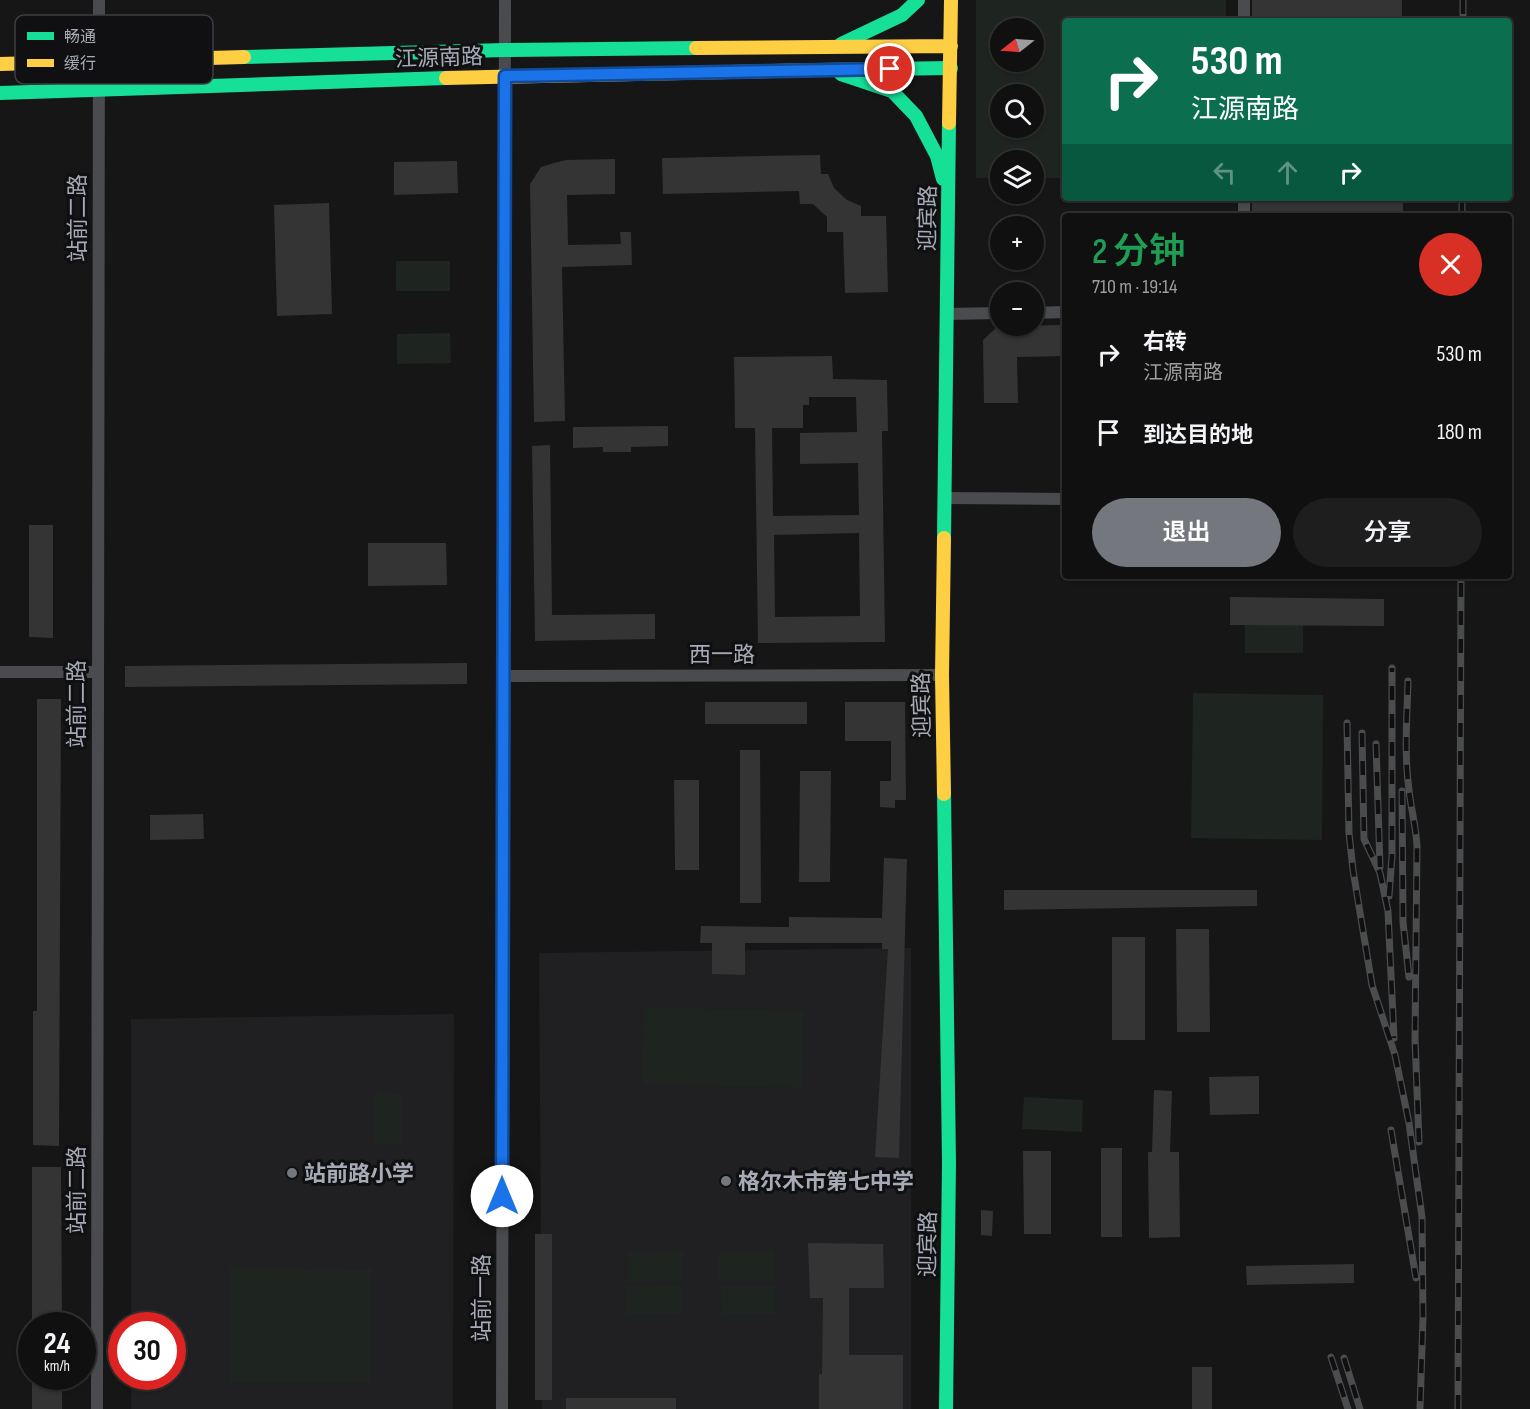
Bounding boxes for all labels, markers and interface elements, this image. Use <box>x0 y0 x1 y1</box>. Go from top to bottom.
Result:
legend <box>15 15 213 84</box>
north arrow <box>990 18 1044 72</box>
map controls <box>990 18 1044 336</box>
text: 畅通 <box>64 28 96 47</box>
text: 530 m <box>1191 36 1283 87</box>
icon: right <box>1092 42 1170 120</box>
street label: 江源南路 <box>395 43 484 74</box>
pin <box>864 43 915 94</box>
icon: arrive <box>873 52 906 85</box>
text: 缓行 <box>64 55 96 74</box>
button: search <box>990 84 1044 138</box>
text: 江源南路 <box>1191 94 1299 126</box>
button: layers <box>990 150 1044 204</box>
icon: left <box>1208 156 1241 189</box>
icon: ahead <box>1271 156 1304 189</box>
icon: right <box>1334 156 1367 189</box>
street label: 站前二路 <box>65 174 92 262</box>
street label: 迎宾路 <box>914 185 943 251</box>
button: + <box>990 216 1044 270</box>
text: 2 分钟 <box>1092 231 1185 274</box>
button: close <box>1419 233 1482 296</box>
text: 710 m · 19:14 <box>1092 275 1177 299</box>
button: − <box>990 282 1044 336</box>
text: 右转 <box>1143 329 1187 356</box>
icon: right <box>1092 338 1125 371</box>
text: 530 m <box>1437 341 1482 368</box>
text: 江源南路 <box>1143 361 1223 385</box>
icon: arrive <box>1092 416 1125 449</box>
text: 180 m <box>1437 419 1482 446</box>
text: 到达目的地 <box>1143 422 1253 449</box>
button: 退出 <box>1092 498 1281 567</box>
button: 分享 <box>1293 498 1482 567</box>
street label: 西一路 <box>689 642 755 669</box>
street label: 站前二路 <box>64 660 91 748</box>
street label: 迎宾路 <box>908 672 937 738</box>
street label: 站前二路 <box>64 1146 91 1234</box>
place label: 站前路小学 <box>304 1161 414 1188</box>
position arrow <box>470 1164 534 1228</box>
marker: 站前路小学 <box>285 1166 299 1180</box>
place label: 格尔木市第七中学 <box>738 1169 914 1196</box>
marker: 格尔木市第七中学 <box>719 1174 733 1188</box>
street label: 迎宾路 <box>914 1211 943 1277</box>
street label: 站前一路 <box>469 1254 496 1342</box>
speed limit sign: 30 <box>108 1312 186 1390</box>
text: 24 <box>44 1326 70 1362</box>
text: km/h <box>44 1357 70 1376</box>

